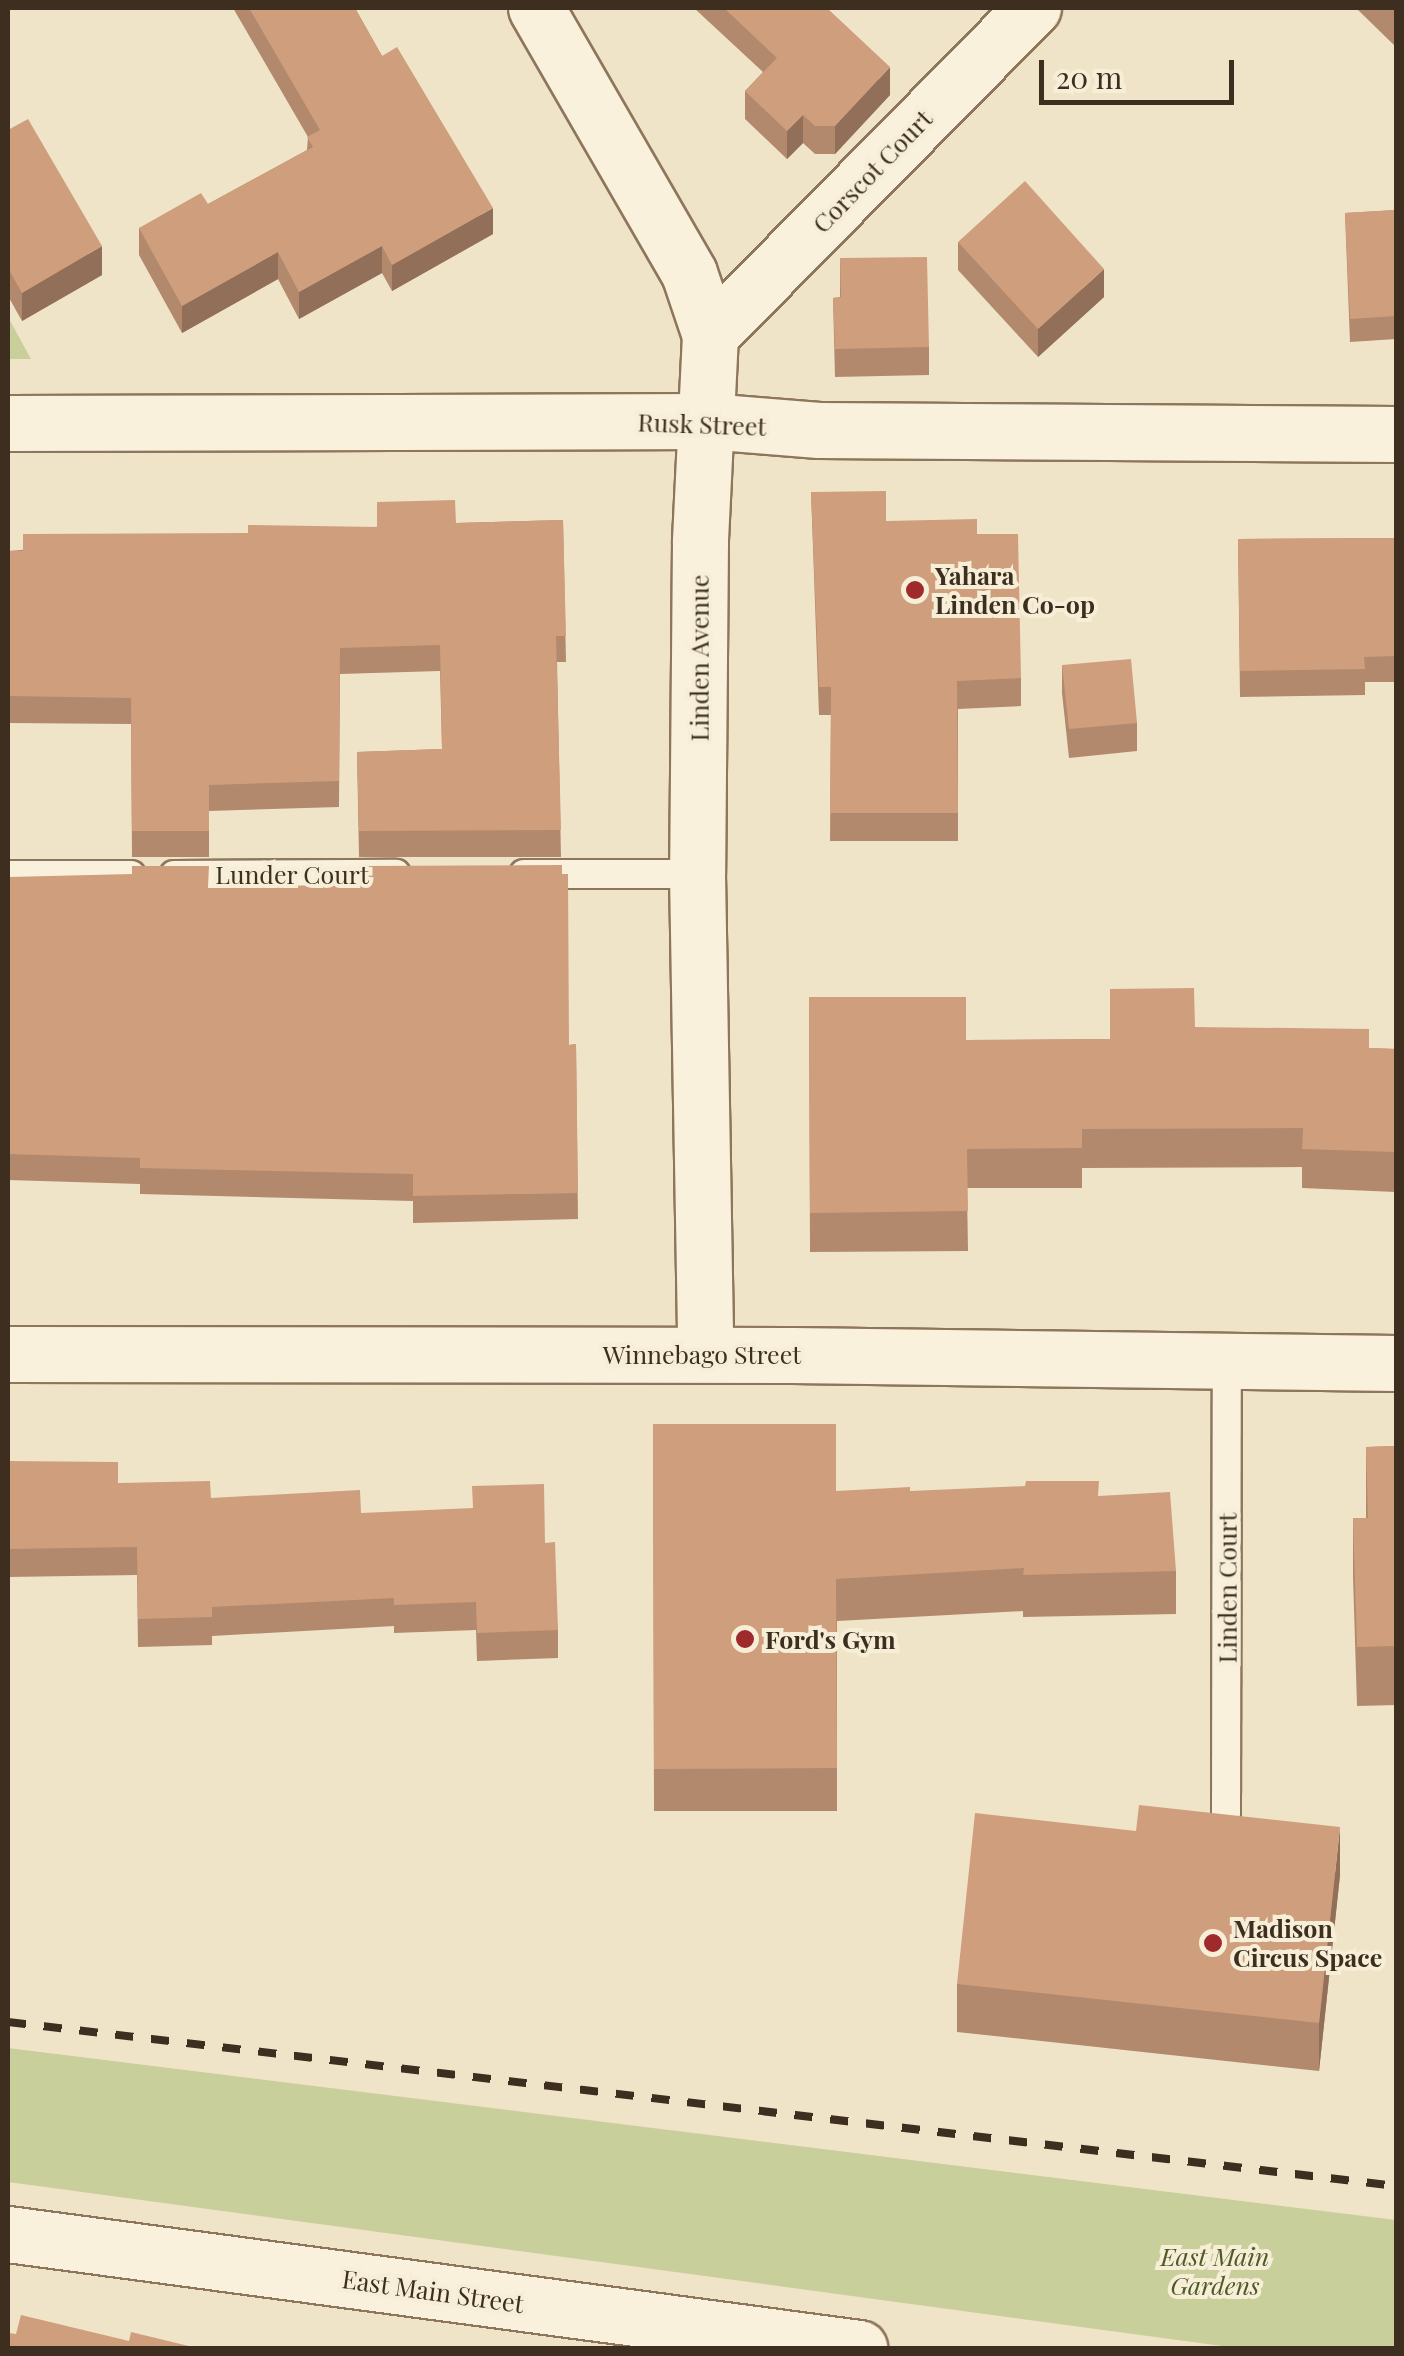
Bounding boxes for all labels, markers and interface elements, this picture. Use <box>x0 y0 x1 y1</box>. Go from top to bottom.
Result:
scale bar <box>1044 40 1239 102</box>
text: 20 m <box>1056 57 1122 97</box>
street label: Corscot Court <box>806 103 938 239</box>
street label: Rusk Street <box>637 407 767 441</box>
place label: Yahara Linden Co-op <box>935 561 1095 620</box>
street label: Linden Avenue <box>684 574 714 742</box>
marker: Yahara Linden Co-op <box>904 579 926 601</box>
street label: Lunder Court <box>215 859 369 889</box>
street label: Winnebago Street <box>603 1339 801 1369</box>
street label: Linden Court <box>1212 1513 1242 1663</box>
place label: Ford's Gym <box>765 1624 896 1654</box>
marker: Ford's Gym <box>734 1628 756 1650</box>
place label: Madison Circus Space <box>1233 1914 1382 1973</box>
marker: Madison Circus Space <box>1202 1932 1224 1954</box>
park label: East Main Gardens <box>1161 2242 1269 2301</box>
street label: East Main Street <box>340 2263 526 2319</box>

